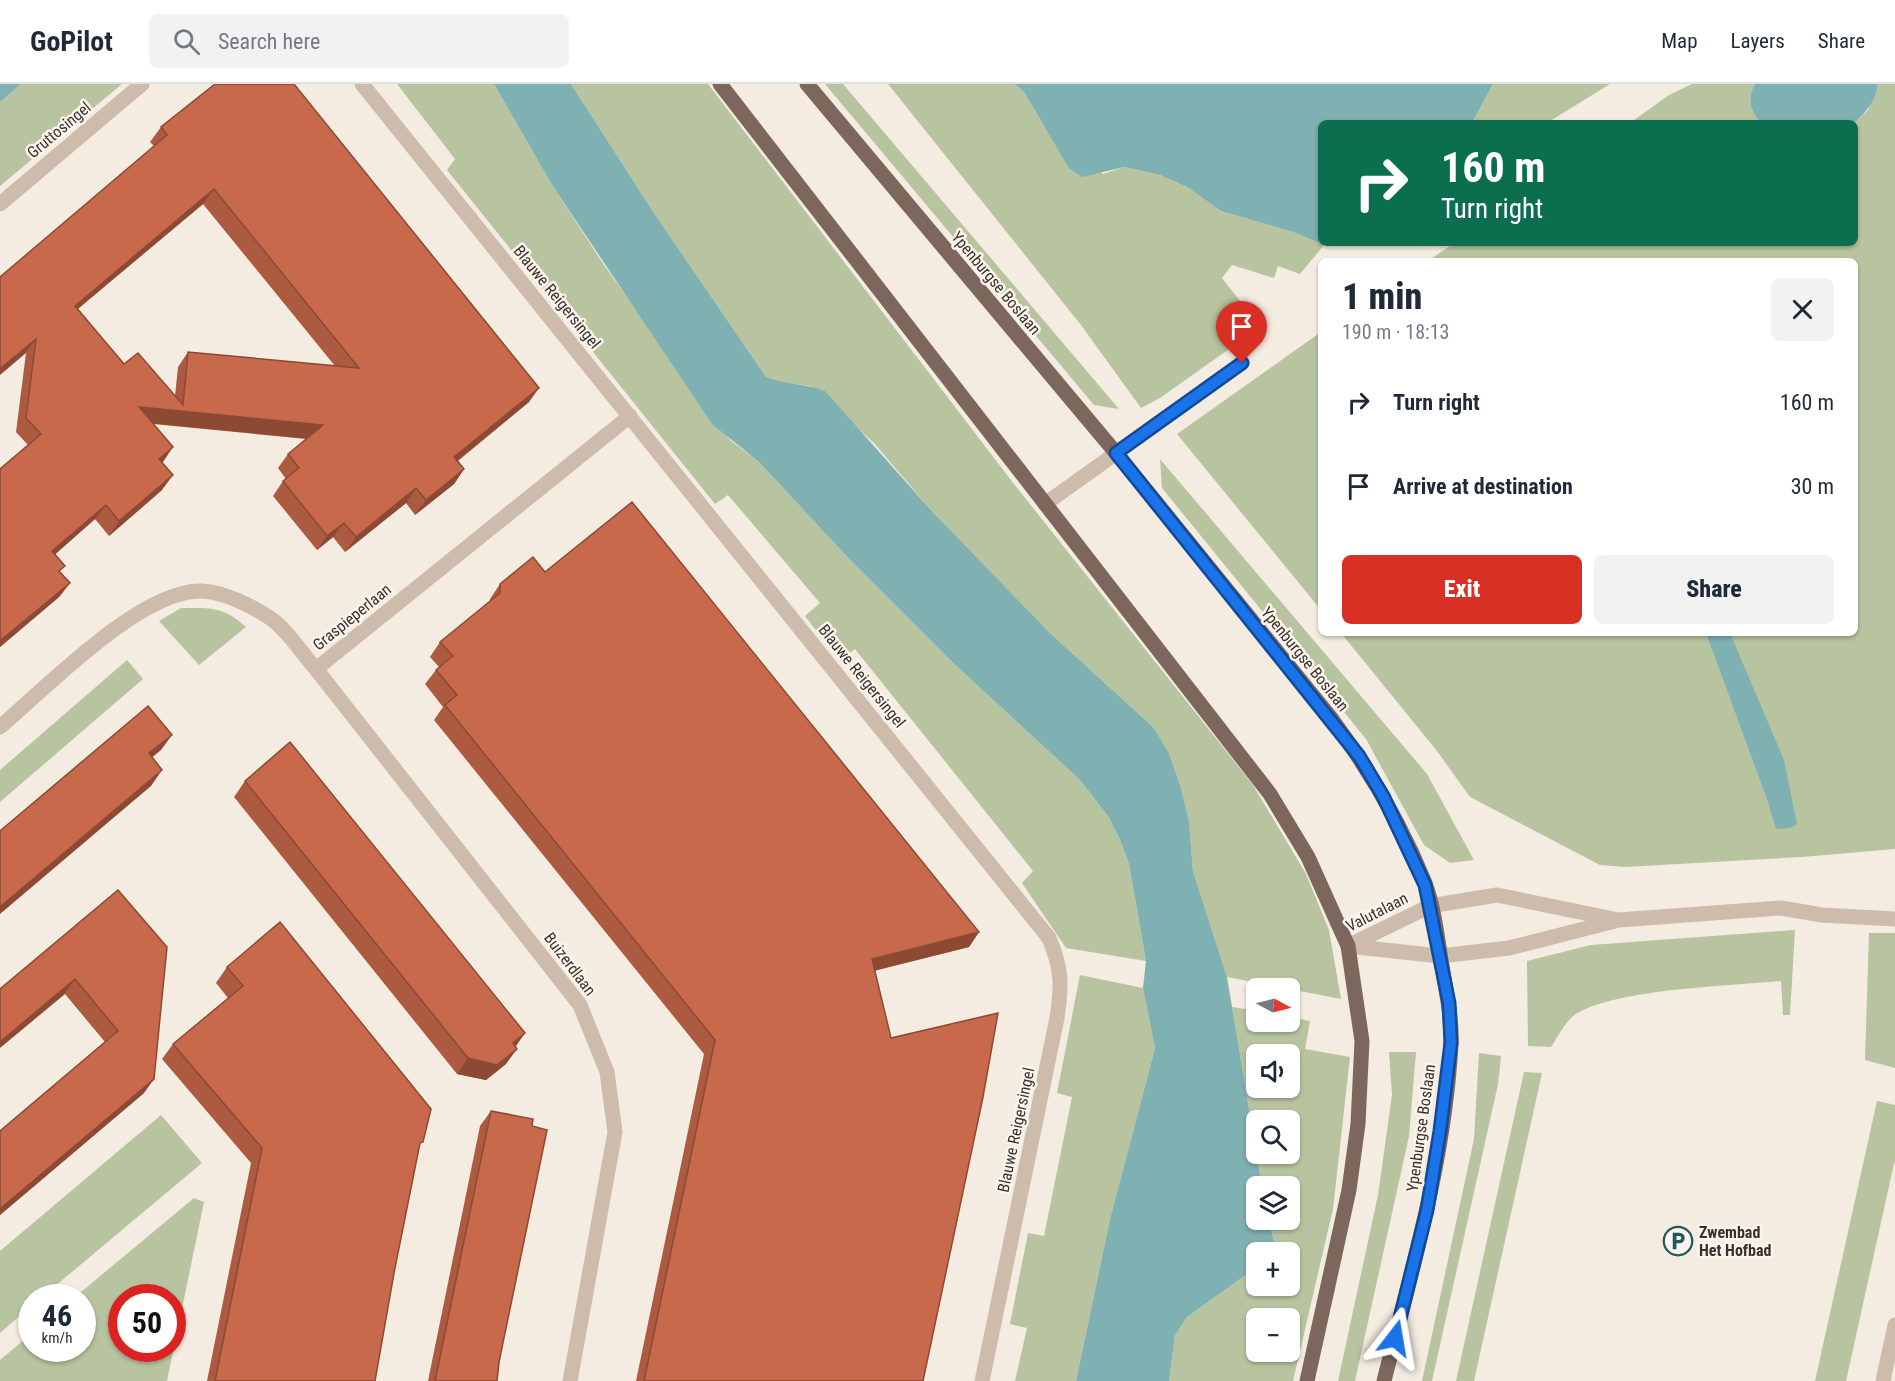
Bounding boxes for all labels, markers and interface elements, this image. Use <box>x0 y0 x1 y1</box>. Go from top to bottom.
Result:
search box <box>149 14 569 68</box>
text: GoPilot <box>30 25 113 58</box>
icon: search <box>170 25 203 58</box>
text: Search here <box>218 29 320 54</box>
text: Map <box>1661 29 1698 53</box>
text: Layers <box>1731 29 1785 53</box>
text: Share <box>1818 29 1865 53</box>
street label: Gruttosingel <box>23 98 95 162</box>
text: 160 m <box>1441 143 1546 192</box>
icon: right <box>1342 144 1420 222</box>
text: Turn right <box>1441 193 1543 225</box>
street label: Ypenburgse Boslaan <box>947 228 1045 338</box>
street label: Blauwe Reigersingel <box>510 242 604 352</box>
text: 1 min <box>1342 276 1422 318</box>
button: close <box>1771 278 1834 341</box>
pin <box>1216 301 1267 363</box>
icon: arrive <box>1225 310 1258 343</box>
text: 190 m · 18:13 <box>1342 320 1449 344</box>
icon: right <box>1342 386 1375 419</box>
text: Turn right <box>1393 390 1480 415</box>
text: 160 m <box>1780 390 1834 415</box>
icon: arrive <box>1342 470 1375 503</box>
text: Arrive at destination <box>1393 474 1573 499</box>
text: 30 m <box>1791 474 1834 499</box>
button: Exit <box>1342 555 1582 624</box>
button: Share <box>1594 555 1834 624</box>
street label: Graspieperlaan <box>309 580 395 654</box>
street label: Ypenburgse Boslaan <box>1257 603 1353 715</box>
street label: Blauwe Reigersingel <box>815 621 909 731</box>
street label: Valutalaan <box>1343 888 1411 936</box>
street label: Buizerdlaan <box>540 929 600 999</box>
north arrow <box>1246 978 1300 1032</box>
map controls <box>1246 978 1300 1362</box>
button: sound <box>1246 1044 1300 1098</box>
street label: Ypenburgse Boslaan <box>1403 1063 1439 1193</box>
street label: Blauwe Reigersingel <box>993 1066 1039 1194</box>
button: search <box>1246 1110 1300 1164</box>
button: layers <box>1246 1176 1300 1230</box>
place label: Zwembad Het Hofbad <box>1699 1223 1772 1260</box>
parking icon: Zwembad Het Hofbad <box>1662 1225 1694 1257</box>
button: + <box>1246 1242 1300 1296</box>
speed limit sign: 50 <box>108 1284 186 1362</box>
text: 46 <box>42 1298 72 1333</box>
position arrow <box>1363 1306 1427 1370</box>
button: − <box>1246 1308 1300 1362</box>
text: km/h <box>42 1329 72 1347</box>

